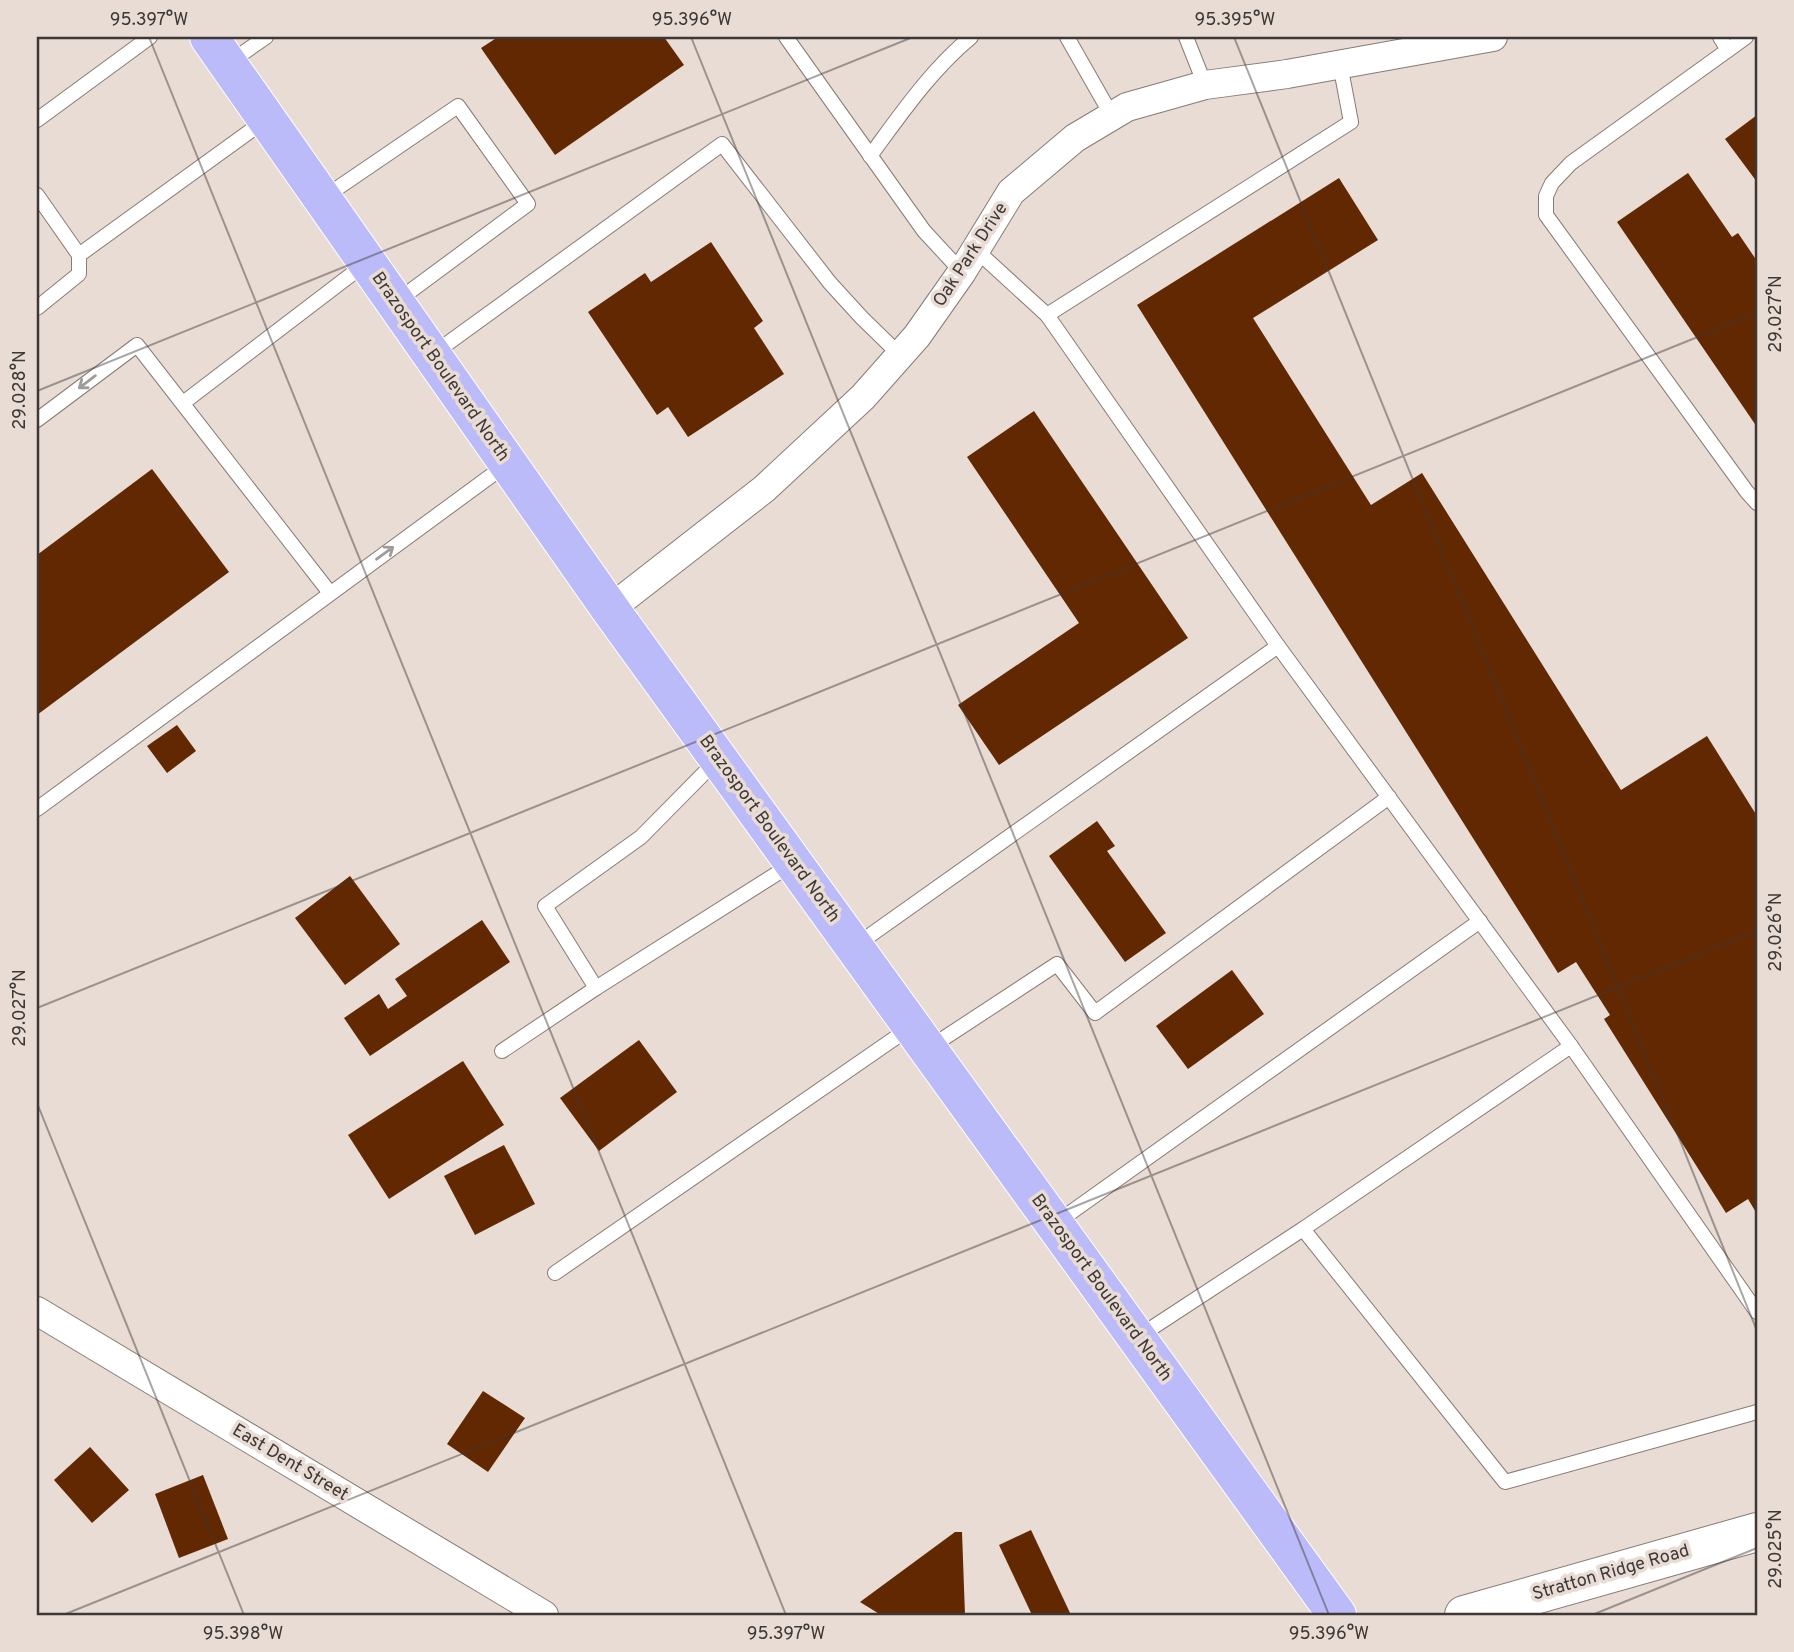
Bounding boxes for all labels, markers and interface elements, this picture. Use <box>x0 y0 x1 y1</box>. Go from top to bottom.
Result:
text: 95.397°W <box>110 9 188 32</box>
text: 95.396°W <box>652 9 732 32</box>
text: 95.395°W <box>1195 9 1275 32</box>
street label: Oak Park Drive <box>929 198 1013 312</box>
street label: Brazosport Boulevard North <box>366 268 514 466</box>
text: 29.027°N <box>1765 275 1788 353</box>
text: 29.028°N <box>9 350 32 430</box>
one-way arrow <box>78 375 97 389</box>
one-way arrow <box>375 546 394 560</box>
street label: Brazosport Boulevard North <box>693 731 845 927</box>
text: 29.026°N <box>1765 892 1788 972</box>
text: 29.027°N <box>9 969 32 1047</box>
street label: Brazosport Boulevard North <box>1025 1190 1177 1386</box>
street label: East Dent Street <box>228 1419 352 1507</box>
text: 29.025°N <box>1765 1509 1788 1589</box>
street label: Stratton Ridge Road <box>1530 1540 1692 1606</box>
text: 95.398°W <box>203 1623 283 1646</box>
text: 95.397°W <box>747 1623 825 1646</box>
text: 95.396°W <box>1289 1623 1369 1646</box>

